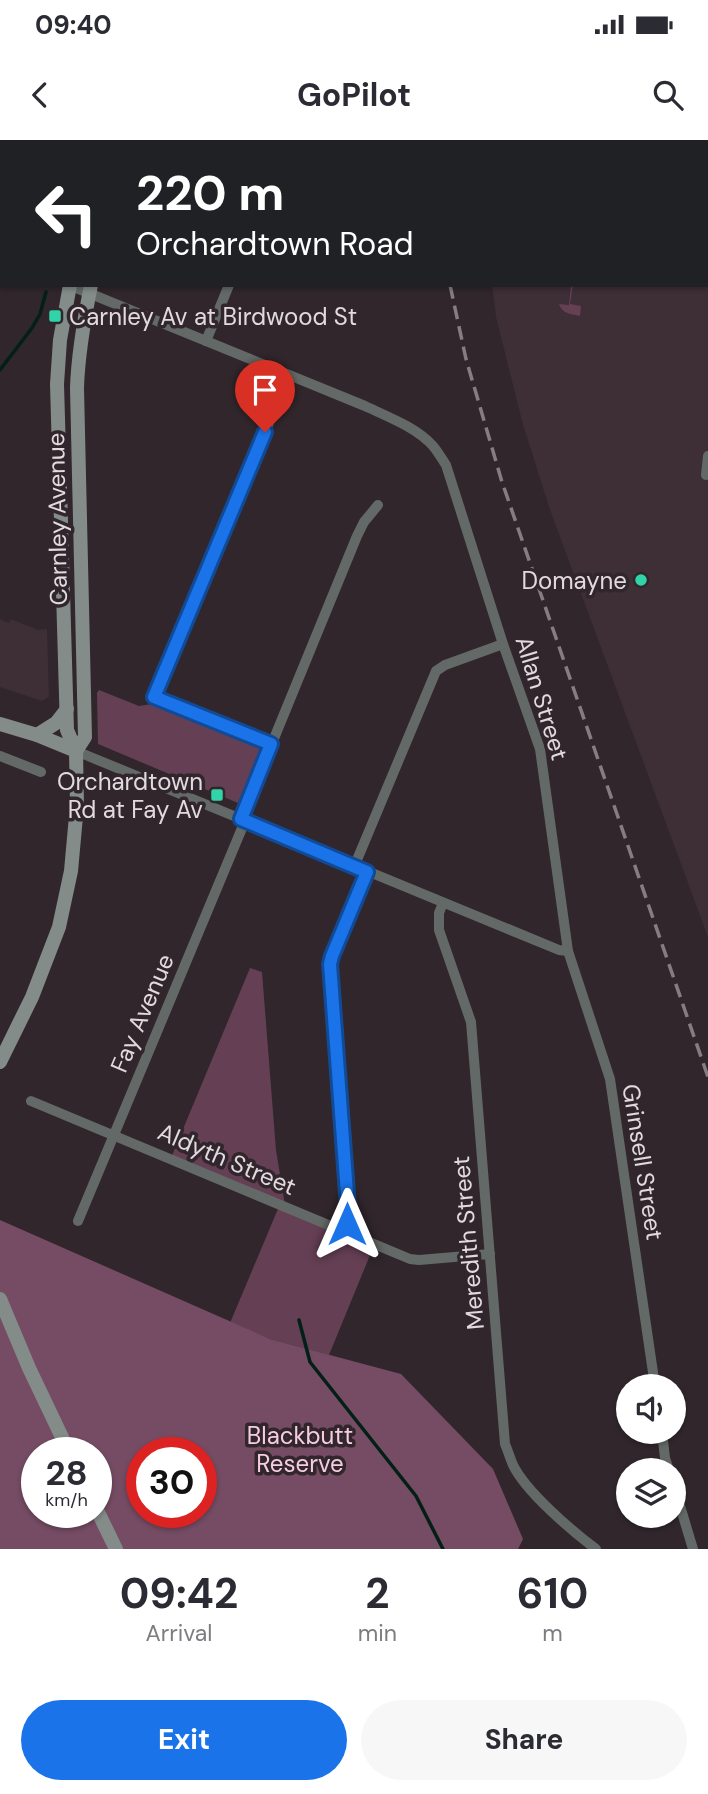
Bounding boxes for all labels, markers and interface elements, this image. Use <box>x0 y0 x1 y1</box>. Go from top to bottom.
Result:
text: 09:40 <box>35 8 112 42</box>
text: GoPilot <box>297 74 411 116</box>
icon: back <box>21 76 59 114</box>
icon: search <box>649 76 687 114</box>
text: 220 m <box>136 161 284 225</box>
icon: left <box>21 168 112 259</box>
text: Orchardtown Road <box>136 223 414 265</box>
place label: Carnley Av at Birdwood St <box>69 301 357 332</box>
marker: Carnley Av at Birdwood St <box>47 308 63 324</box>
pin <box>235 360 295 432</box>
icon: arrive <box>246 371 284 409</box>
street label: Carnley Avenue <box>40 432 74 606</box>
place label: Domayne <box>521 565 627 596</box>
marker: Domayne <box>633 572 649 588</box>
street label: Allan Street <box>508 632 576 764</box>
place label: Orchardtown Rd at Fay Av <box>57 766 203 825</box>
marker: Orchardtown Rd at Fay Av <box>209 787 225 803</box>
street label: Fay Avenue <box>103 949 181 1077</box>
street label: Grinsell Street <box>615 1082 671 1242</box>
street label: Aldyth Street <box>153 1116 301 1202</box>
street label: Meredith Street <box>445 1155 491 1331</box>
position arrow <box>310 1187 384 1261</box>
map controls <box>616 1374 686 1528</box>
button: sound <box>616 1374 686 1444</box>
park label: Blackbutt Reserve <box>247 1420 353 1479</box>
speed limit sign: 30 <box>126 1437 217 1528</box>
text: 28 <box>45 1450 88 1496</box>
button: layers <box>616 1458 686 1528</box>
text: km/h <box>45 1488 88 1512</box>
text: 09:42 <box>120 1566 238 1621</box>
text: 2 <box>365 1566 390 1621</box>
text: 610 <box>517 1566 588 1621</box>
text: Arrival <box>145 1618 212 1648</box>
text: min <box>358 1618 397 1648</box>
text: m <box>542 1618 563 1648</box>
button: Exit <box>21 1700 347 1780</box>
button: Share <box>361 1700 687 1780</box>

